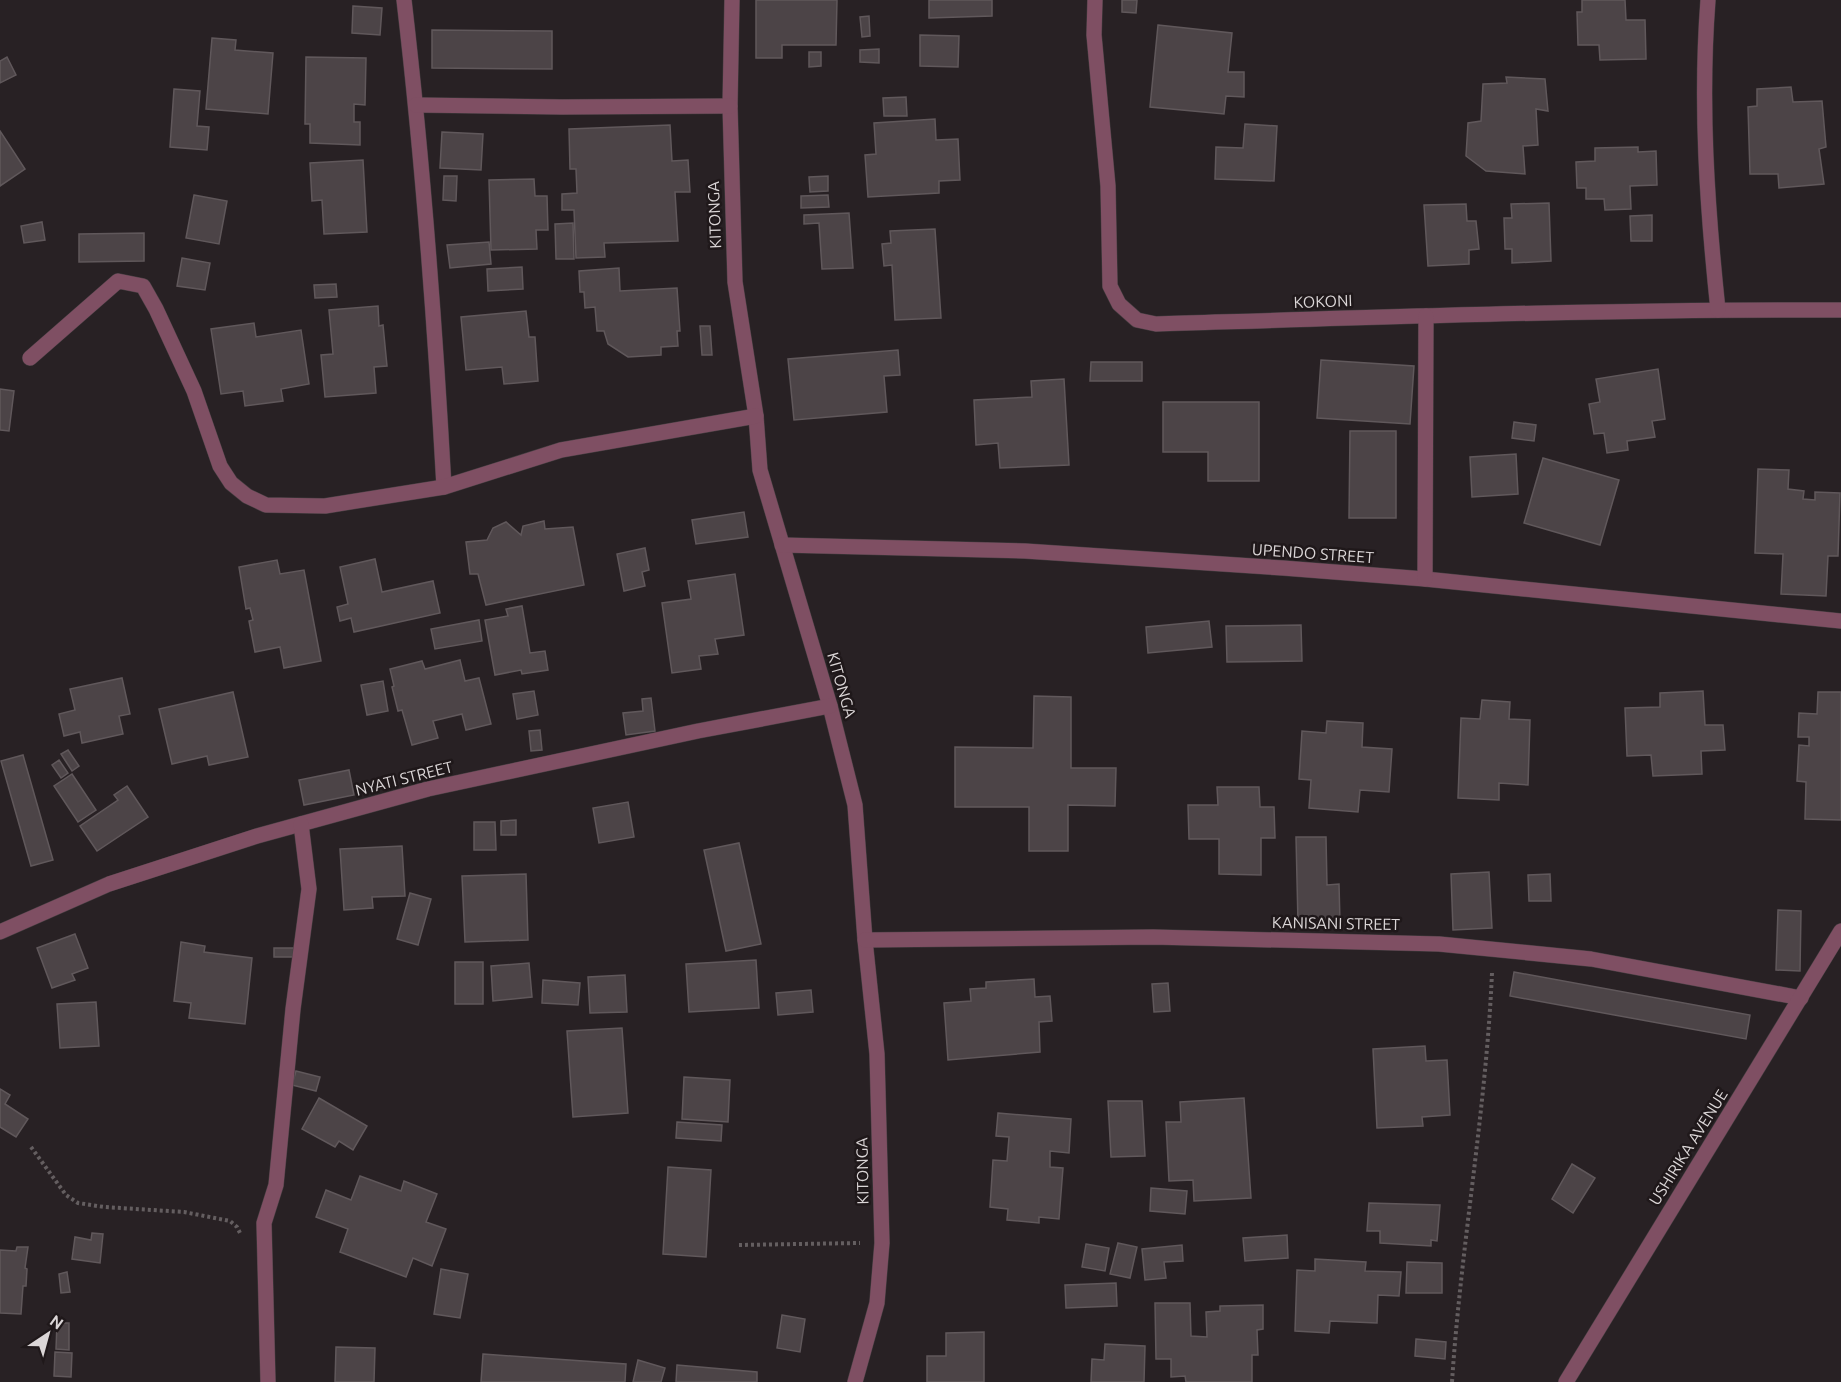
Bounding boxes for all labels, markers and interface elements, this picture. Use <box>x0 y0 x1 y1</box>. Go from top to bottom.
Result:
street label: KITONGA <box>704 180 724 249</box>
street label: KOKONI <box>1293 291 1353 311</box>
street label: UPENDO STREET <box>1251 540 1375 566</box>
street label: KITONGA <box>824 650 860 720</box>
street label: NYATI STREET <box>353 757 455 799</box>
street label: KANISANI STREET <box>1272 913 1400 933</box>
street label: USHIRIKA AVENUE <box>1645 1086 1731 1208</box>
street label: KITONGA <box>852 1137 872 1205</box>
north arrow <box>18 1304 78 1364</box>
text: N <box>47 1311 67 1333</box>

